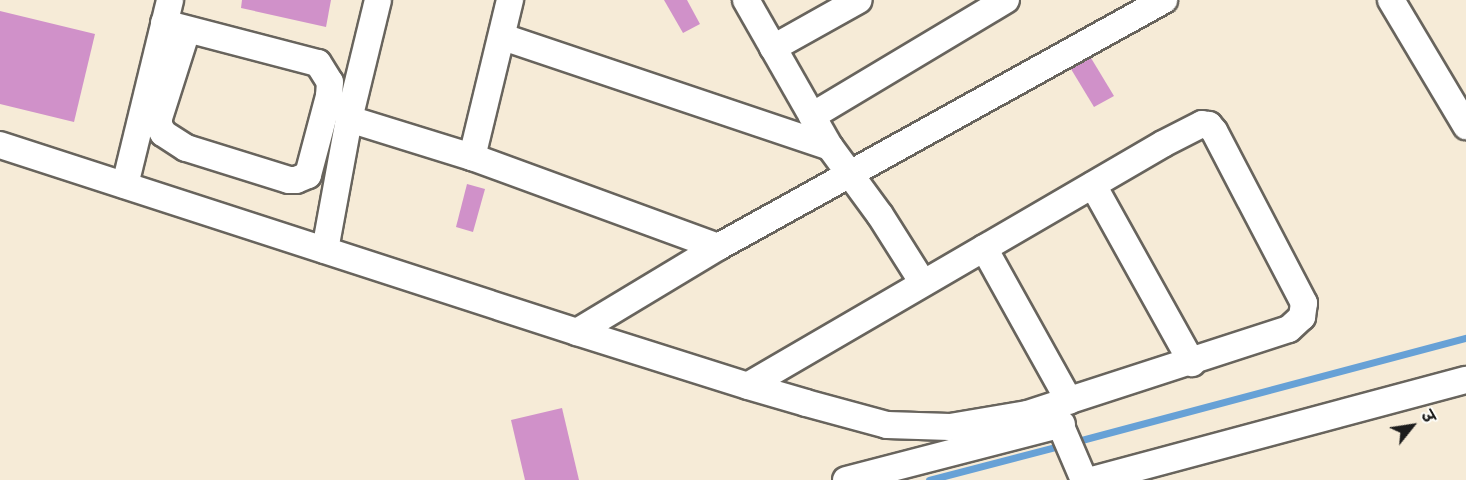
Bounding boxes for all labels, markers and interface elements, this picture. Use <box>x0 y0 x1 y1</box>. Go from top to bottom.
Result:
north arrow <box>1382 396 1442 456</box>
text: उ <box>1417 408 1438 426</box>

